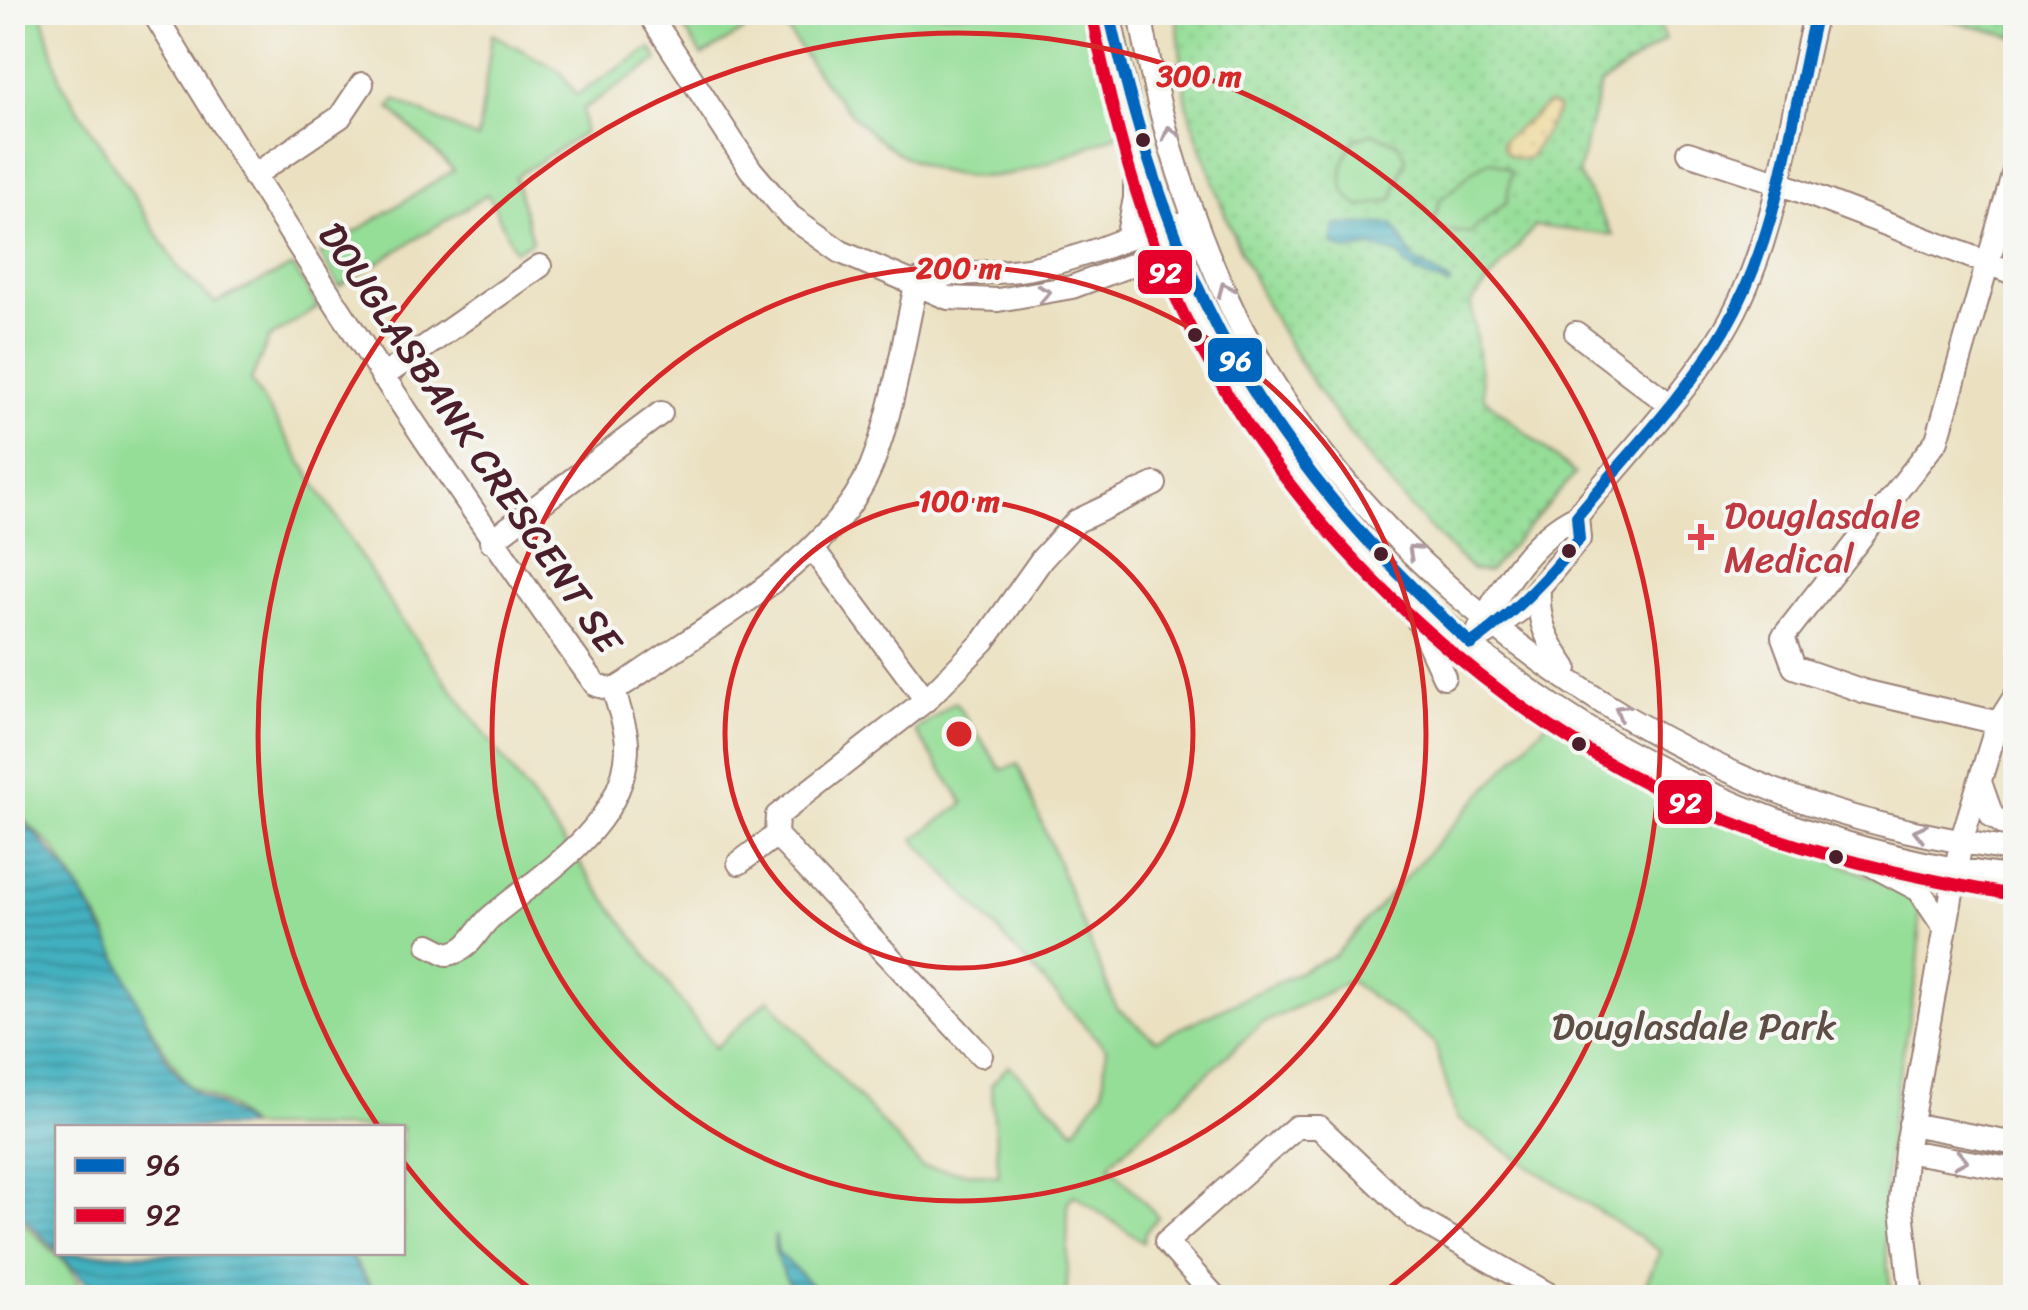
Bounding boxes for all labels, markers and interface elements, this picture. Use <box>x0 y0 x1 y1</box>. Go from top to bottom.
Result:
text: 300 m <box>1155 49 1242 103</box>
one-way arrow <box>1161 125 1182 142</box>
unlabelled marker <box>1133 130 1153 150</box>
street label: DOUGLASBANK CRESCENT SE <box>300 208 641 670</box>
text: 200 m <box>916 241 1002 295</box>
line badge: 92 <box>1136 248 1194 296</box>
text: 92 <box>1148 248 1182 297</box>
one-way arrow <box>1217 281 1237 299</box>
one-way arrow <box>1036 283 1053 304</box>
unlabelled marker <box>1185 325 1205 345</box>
line badge: 96 <box>1206 336 1264 384</box>
text: 96 <box>1218 336 1252 385</box>
text: 100 m <box>918 474 1000 528</box>
place label: Douglasdale Medical <box>1724 482 1921 593</box>
marker: Douglasdale Medical <box>1688 524 1714 550</box>
unlabelled marker <box>1559 541 1579 561</box>
unlabelled marker <box>1371 544 1391 564</box>
one-way arrow <box>1407 545 1425 563</box>
one-way arrow <box>1614 704 1632 723</box>
centre of rings <box>941 716 977 752</box>
unlabelled marker <box>1569 734 1589 754</box>
line badge: 92 <box>1656 778 1714 826</box>
text: 92 <box>1668 778 1702 827</box>
one-way arrow <box>1912 823 1929 844</box>
unlabelled marker <box>1826 847 1846 867</box>
park label: Douglasdale Park <box>1552 993 1837 1060</box>
legend <box>55 1125 405 1255</box>
text: 96 <box>145 1138 180 1192</box>
one-way arrow <box>1952 1149 1969 1170</box>
text: 92 <box>145 1188 181 1242</box>

